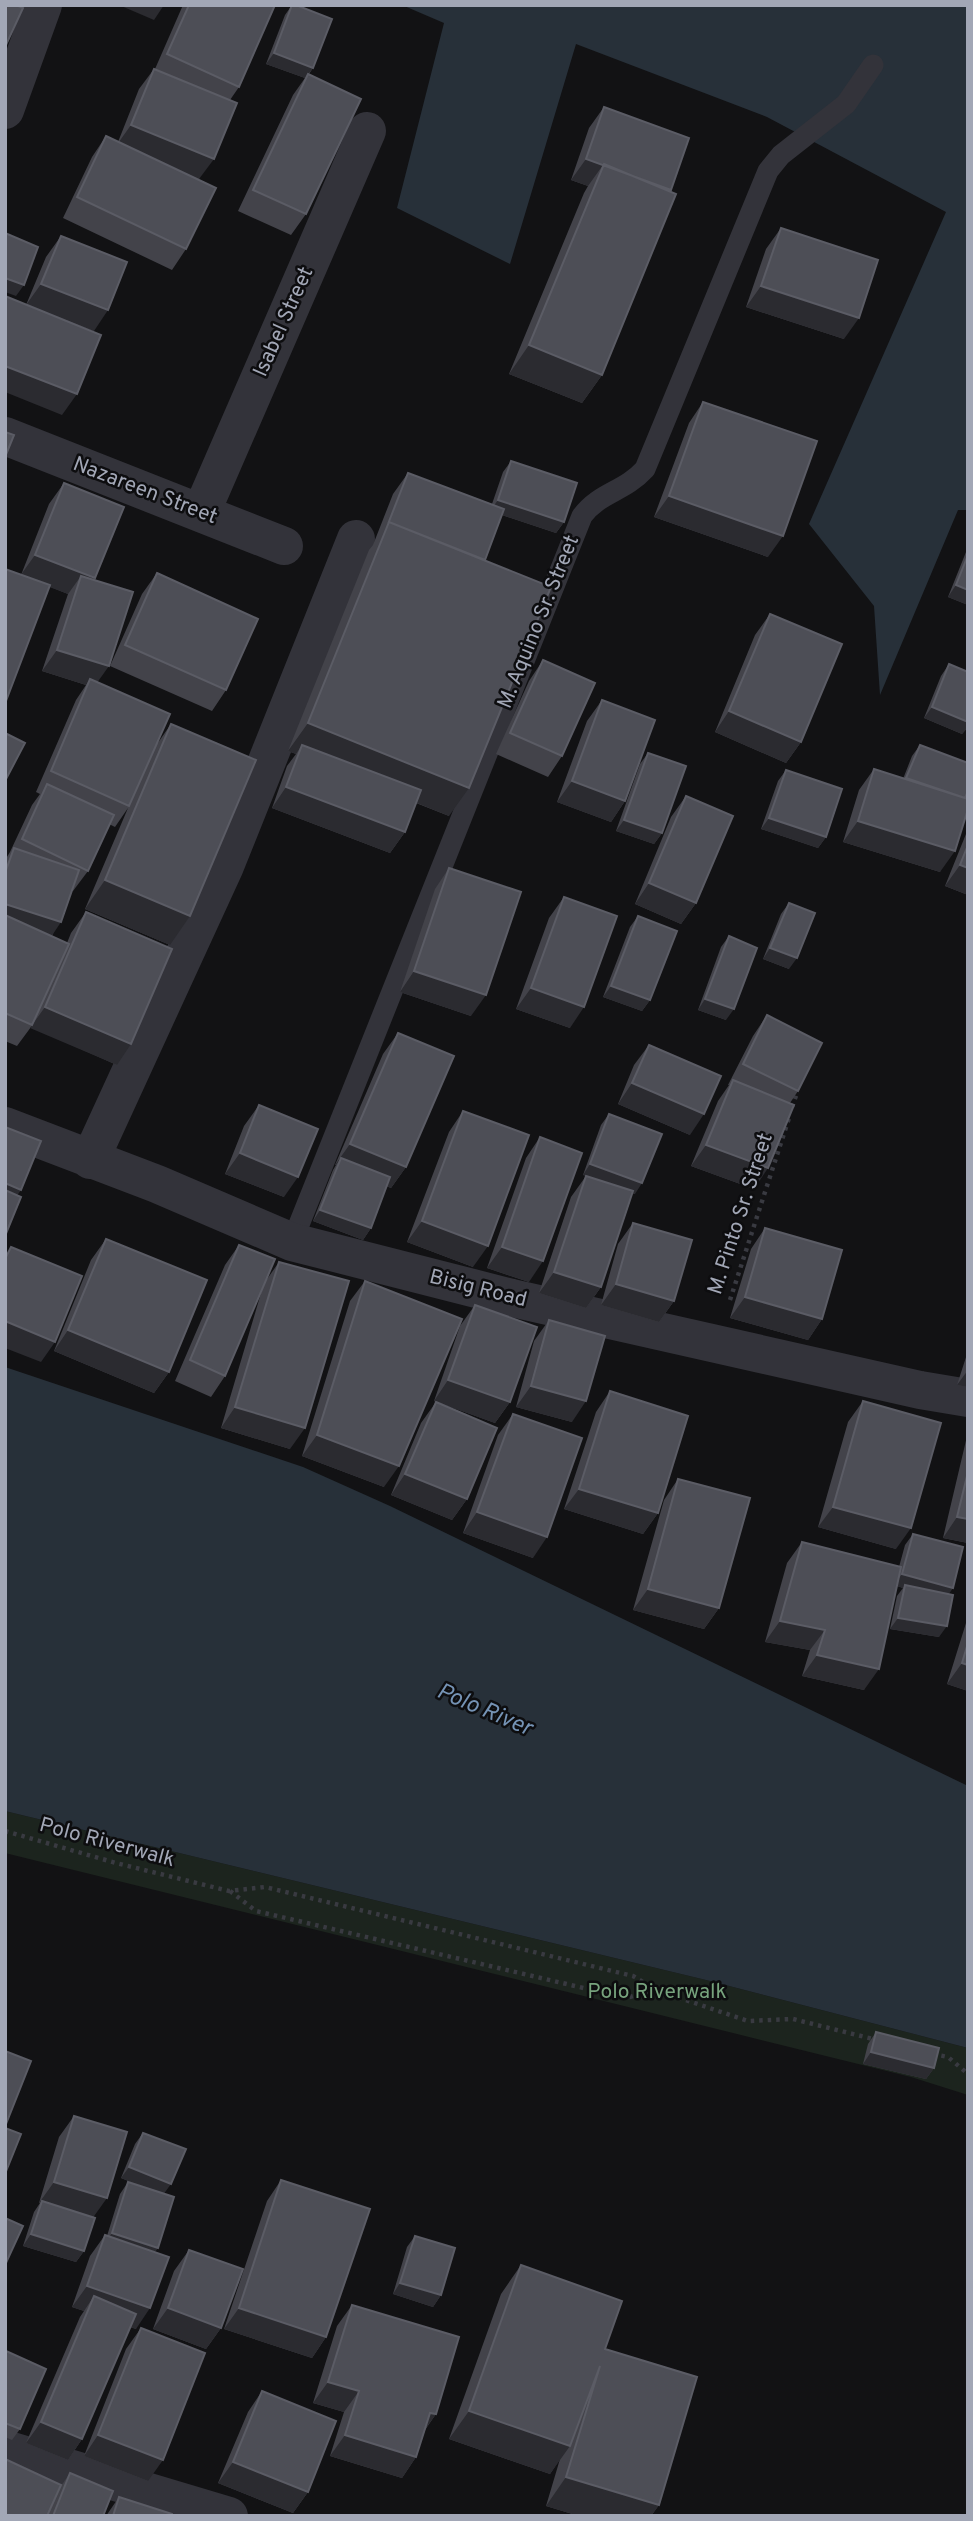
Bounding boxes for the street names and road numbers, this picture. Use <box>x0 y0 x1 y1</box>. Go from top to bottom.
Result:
street label: Isabel Street <box>248 263 320 381</box>
street label: Nazareen Street <box>69 451 221 531</box>
street label: M. Aquino Sr. Street <box>492 531 586 713</box>
street label: M. Pinto Sr. Street <box>702 1130 780 1298</box>
street label: Bisig Road <box>426 1264 530 1314</box>
street label: Polo Riverwalk <box>36 1812 178 1874</box>

